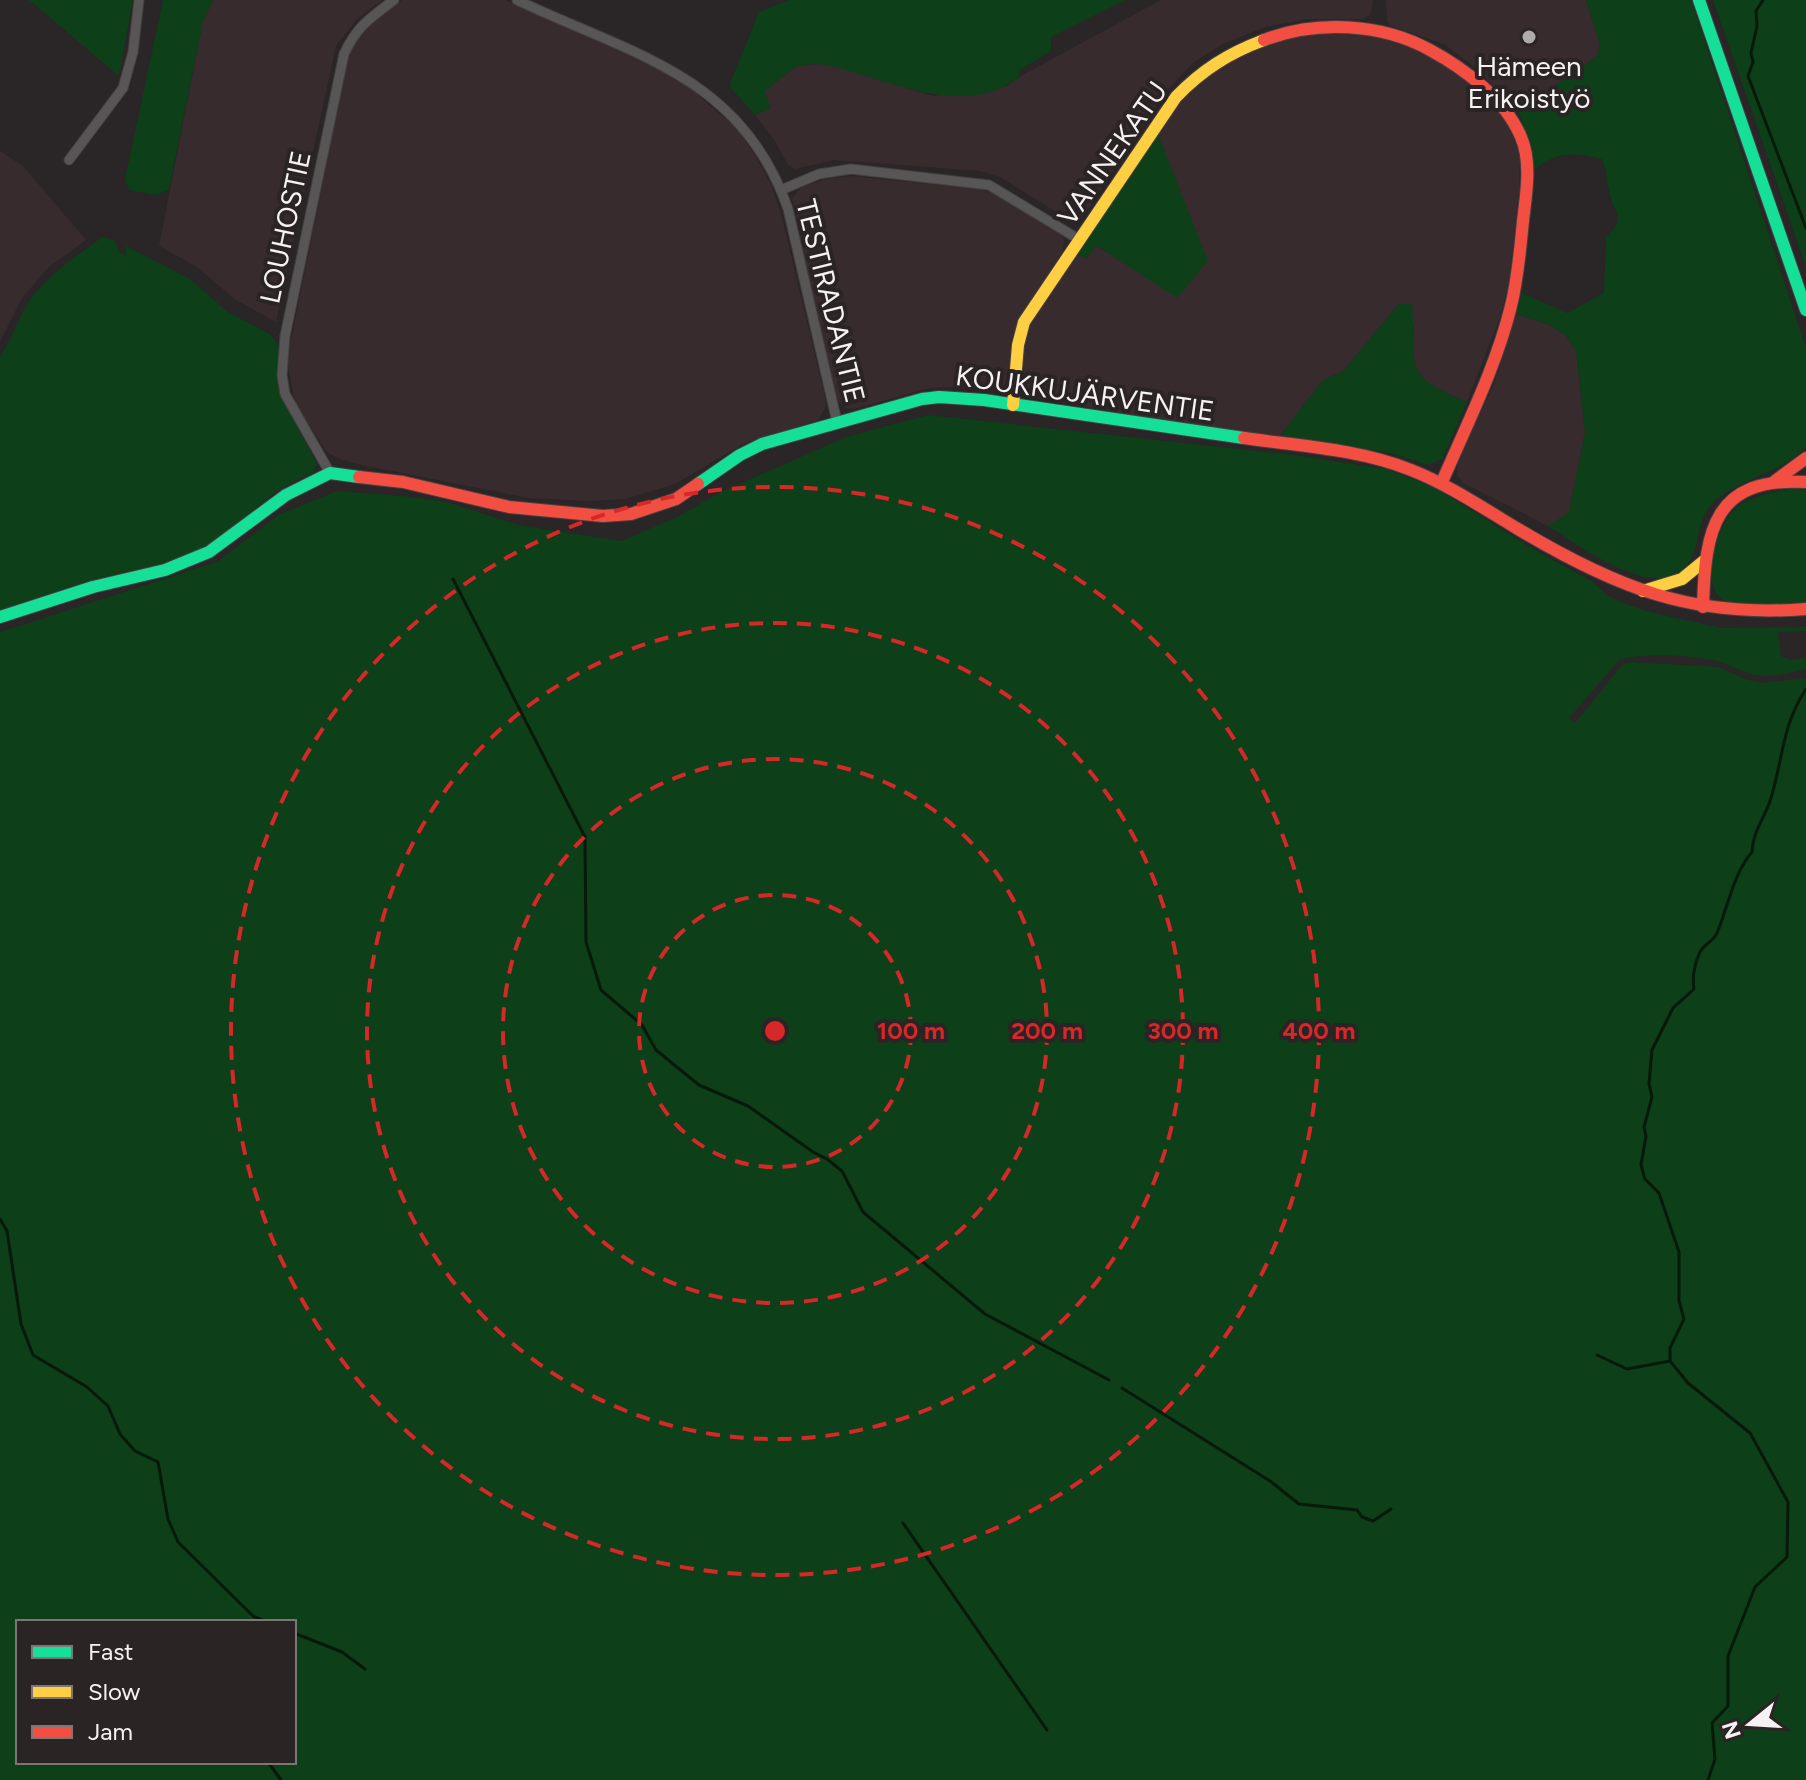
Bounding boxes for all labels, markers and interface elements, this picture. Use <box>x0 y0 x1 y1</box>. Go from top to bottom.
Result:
marker: Hämeen Erikoistyö <box>1520 28 1538 46</box>
place label: Hämeen Erikoistyö <box>1468 49 1590 115</box>
street label: VANNEKATU <box>1050 74 1174 232</box>
street label: LOUHOSTIE <box>252 148 318 306</box>
street label: TESTIRADANTIE <box>789 196 873 406</box>
street label: KOUKKUJÄRVENTIE <box>954 358 1216 428</box>
text: 100 m <box>877 1016 945 1045</box>
text: 200 m <box>1011 1016 1083 1045</box>
text: 300 m <box>1147 1016 1219 1045</box>
text: 400 m <box>1283 1016 1355 1045</box>
centre of rings <box>761 1017 789 1045</box>
legend <box>16 1620 296 1764</box>
text: Fast <box>88 1637 133 1666</box>
text: Slow <box>88 1677 141 1706</box>
north arrow <box>1710 1684 1790 1764</box>
text: Jam <box>88 1717 133 1746</box>
text: N <box>1716 1718 1747 1742</box>

